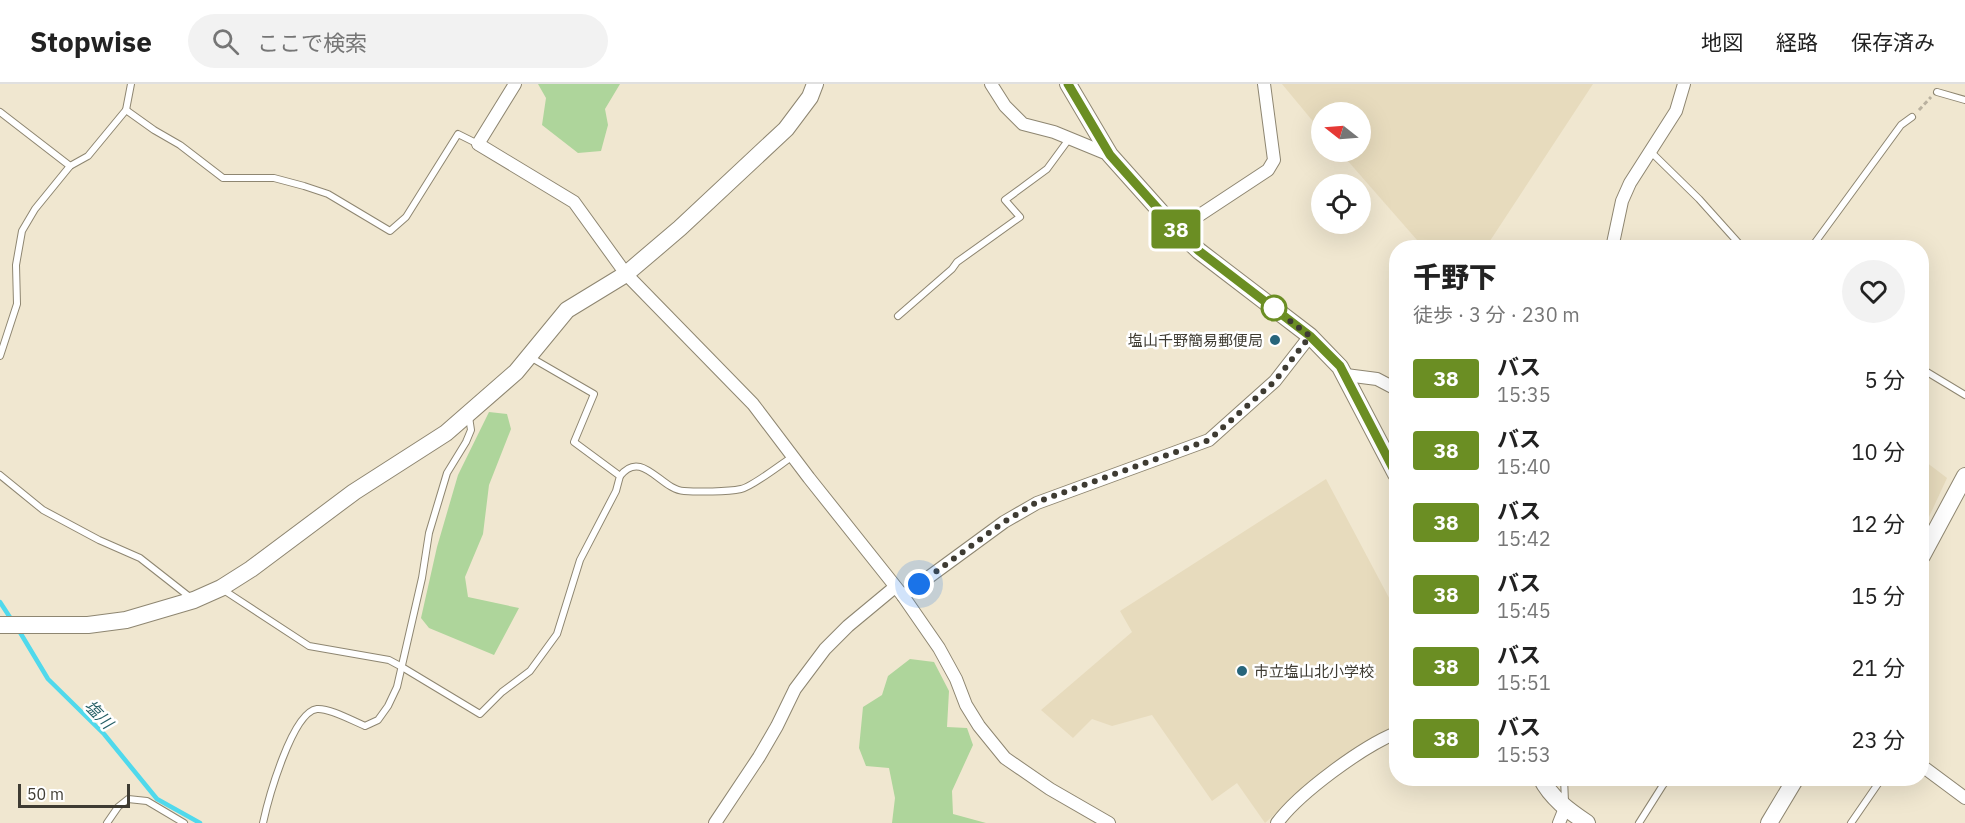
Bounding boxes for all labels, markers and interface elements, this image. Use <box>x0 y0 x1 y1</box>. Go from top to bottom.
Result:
search box <box>188 14 608 68</box>
text: Stopwise <box>30 23 152 60</box>
icon: search <box>209 25 242 58</box>
text: ここで検索 <box>257 28 367 57</box>
text: 地図 <box>1701 28 1743 56</box>
text: 経路 <box>1776 28 1818 56</box>
text: 保存済み <box>1851 28 1935 56</box>
north arrow <box>1311 102 1371 162</box>
map controls <box>1311 102 1371 234</box>
button: locate <box>1311 174 1371 234</box>
line badge: 38 <box>1149 210 1203 248</box>
text: 38 <box>1163 215 1189 243</box>
text: 千野下 <box>1413 258 1497 295</box>
button: heart <box>1842 260 1905 323</box>
unlabelled marker <box>1261 295 1287 321</box>
text: 徒歩 · 3 分 · 230 m <box>1413 301 1580 328</box>
place label: 塩山千野簡易郵便局 <box>1128 331 1263 350</box>
marker: 塩山千野簡易郵便局 <box>1268 333 1282 347</box>
text: バス <box>1497 352 1541 381</box>
text: 38 <box>1433 364 1459 392</box>
text: 5 分 <box>1865 365 1905 394</box>
text: 15:35 <box>1497 381 1551 408</box>
text: バス <box>1497 424 1541 453</box>
text: 38 <box>1433 436 1459 464</box>
text: 10 分 <box>1851 437 1905 466</box>
text: 15:40 <box>1497 453 1551 480</box>
text: バス <box>1497 496 1541 525</box>
text: 38 <box>1433 508 1459 536</box>
text: 12 分 <box>1851 509 1905 538</box>
text: 15:42 <box>1497 525 1551 552</box>
text: バス <box>1497 568 1541 597</box>
your location <box>904 569 934 599</box>
text: 38 <box>1433 580 1459 608</box>
text: 15 分 <box>1851 581 1905 610</box>
text: 15:45 <box>1497 597 1551 624</box>
text: バス <box>1497 640 1541 669</box>
text: 38 <box>1433 652 1459 680</box>
text: 21 分 <box>1851 653 1905 682</box>
place label: 市立塩山北小学校 <box>1254 662 1374 681</box>
marker: 市立塩山北小学校 <box>1235 664 1249 678</box>
text: 15:51 <box>1497 669 1551 696</box>
water label: 塩川 <box>81 696 119 734</box>
text: バス <box>1497 712 1541 741</box>
text: 38 <box>1433 724 1459 752</box>
text: 23 分 <box>1851 725 1905 754</box>
text: 15:53 <box>1497 741 1551 768</box>
scale bar <box>18 781 130 808</box>
text: 50 m <box>27 784 64 804</box>

